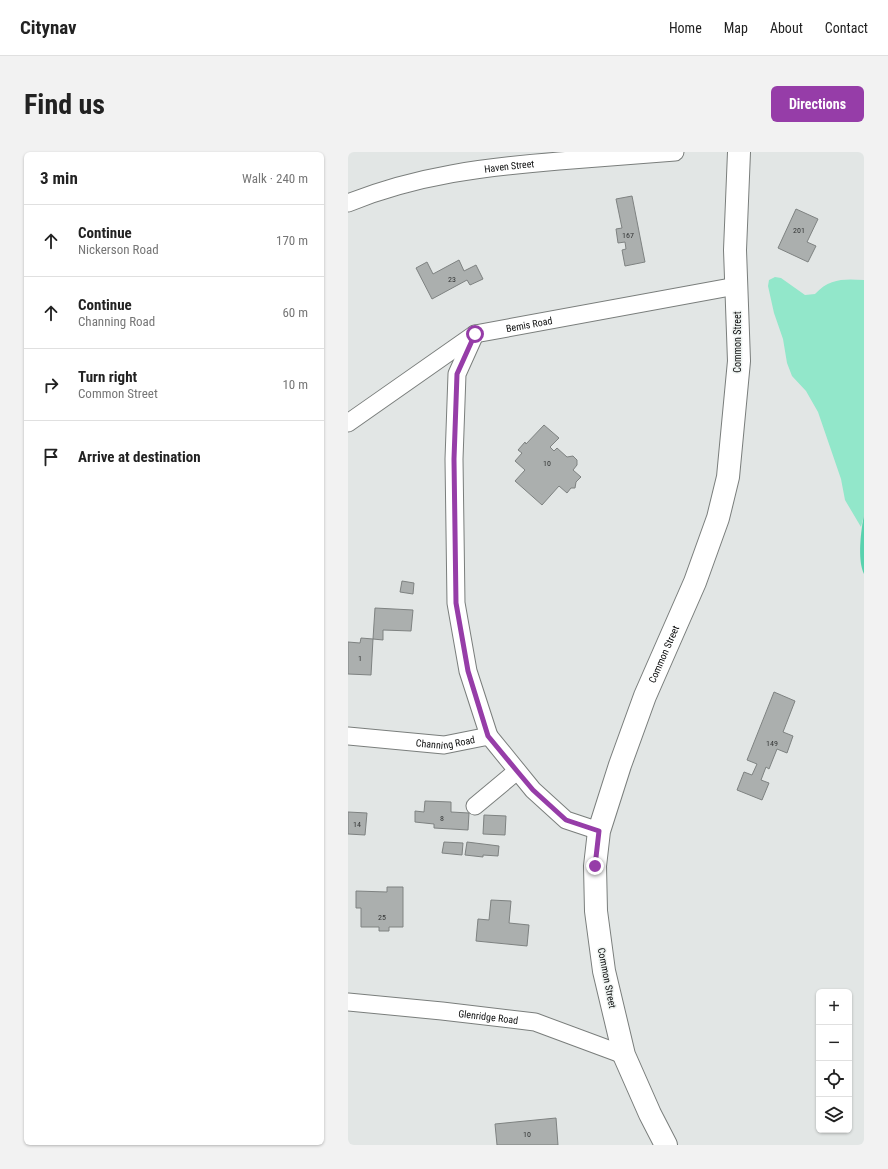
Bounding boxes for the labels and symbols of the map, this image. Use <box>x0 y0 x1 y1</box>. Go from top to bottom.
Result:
street label: Haven Street <box>483 158 535 174</box>
house number: 201 <box>793 226 805 235</box>
house number: 167 <box>622 231 634 240</box>
house number: 23 <box>448 275 456 284</box>
street label: Common Street <box>732 311 743 373</box>
street label: Bemis Road <box>505 314 553 334</box>
route start <box>466 325 484 343</box>
house number: 10 <box>543 459 551 468</box>
street label: Common Street <box>646 624 681 684</box>
house number: 1 <box>358 654 362 663</box>
street label: Channing Road <box>415 733 476 751</box>
house number: 149 <box>766 739 778 748</box>
house number: 8 <box>440 814 444 823</box>
house number: 14 <box>353 820 361 829</box>
route end <box>586 857 604 875</box>
house number: 25 <box>378 913 386 922</box>
street label: Common Street <box>596 947 618 1009</box>
street label: Glenridge Road <box>458 1007 519 1025</box>
house number: 10 <box>523 1130 531 1139</box>

